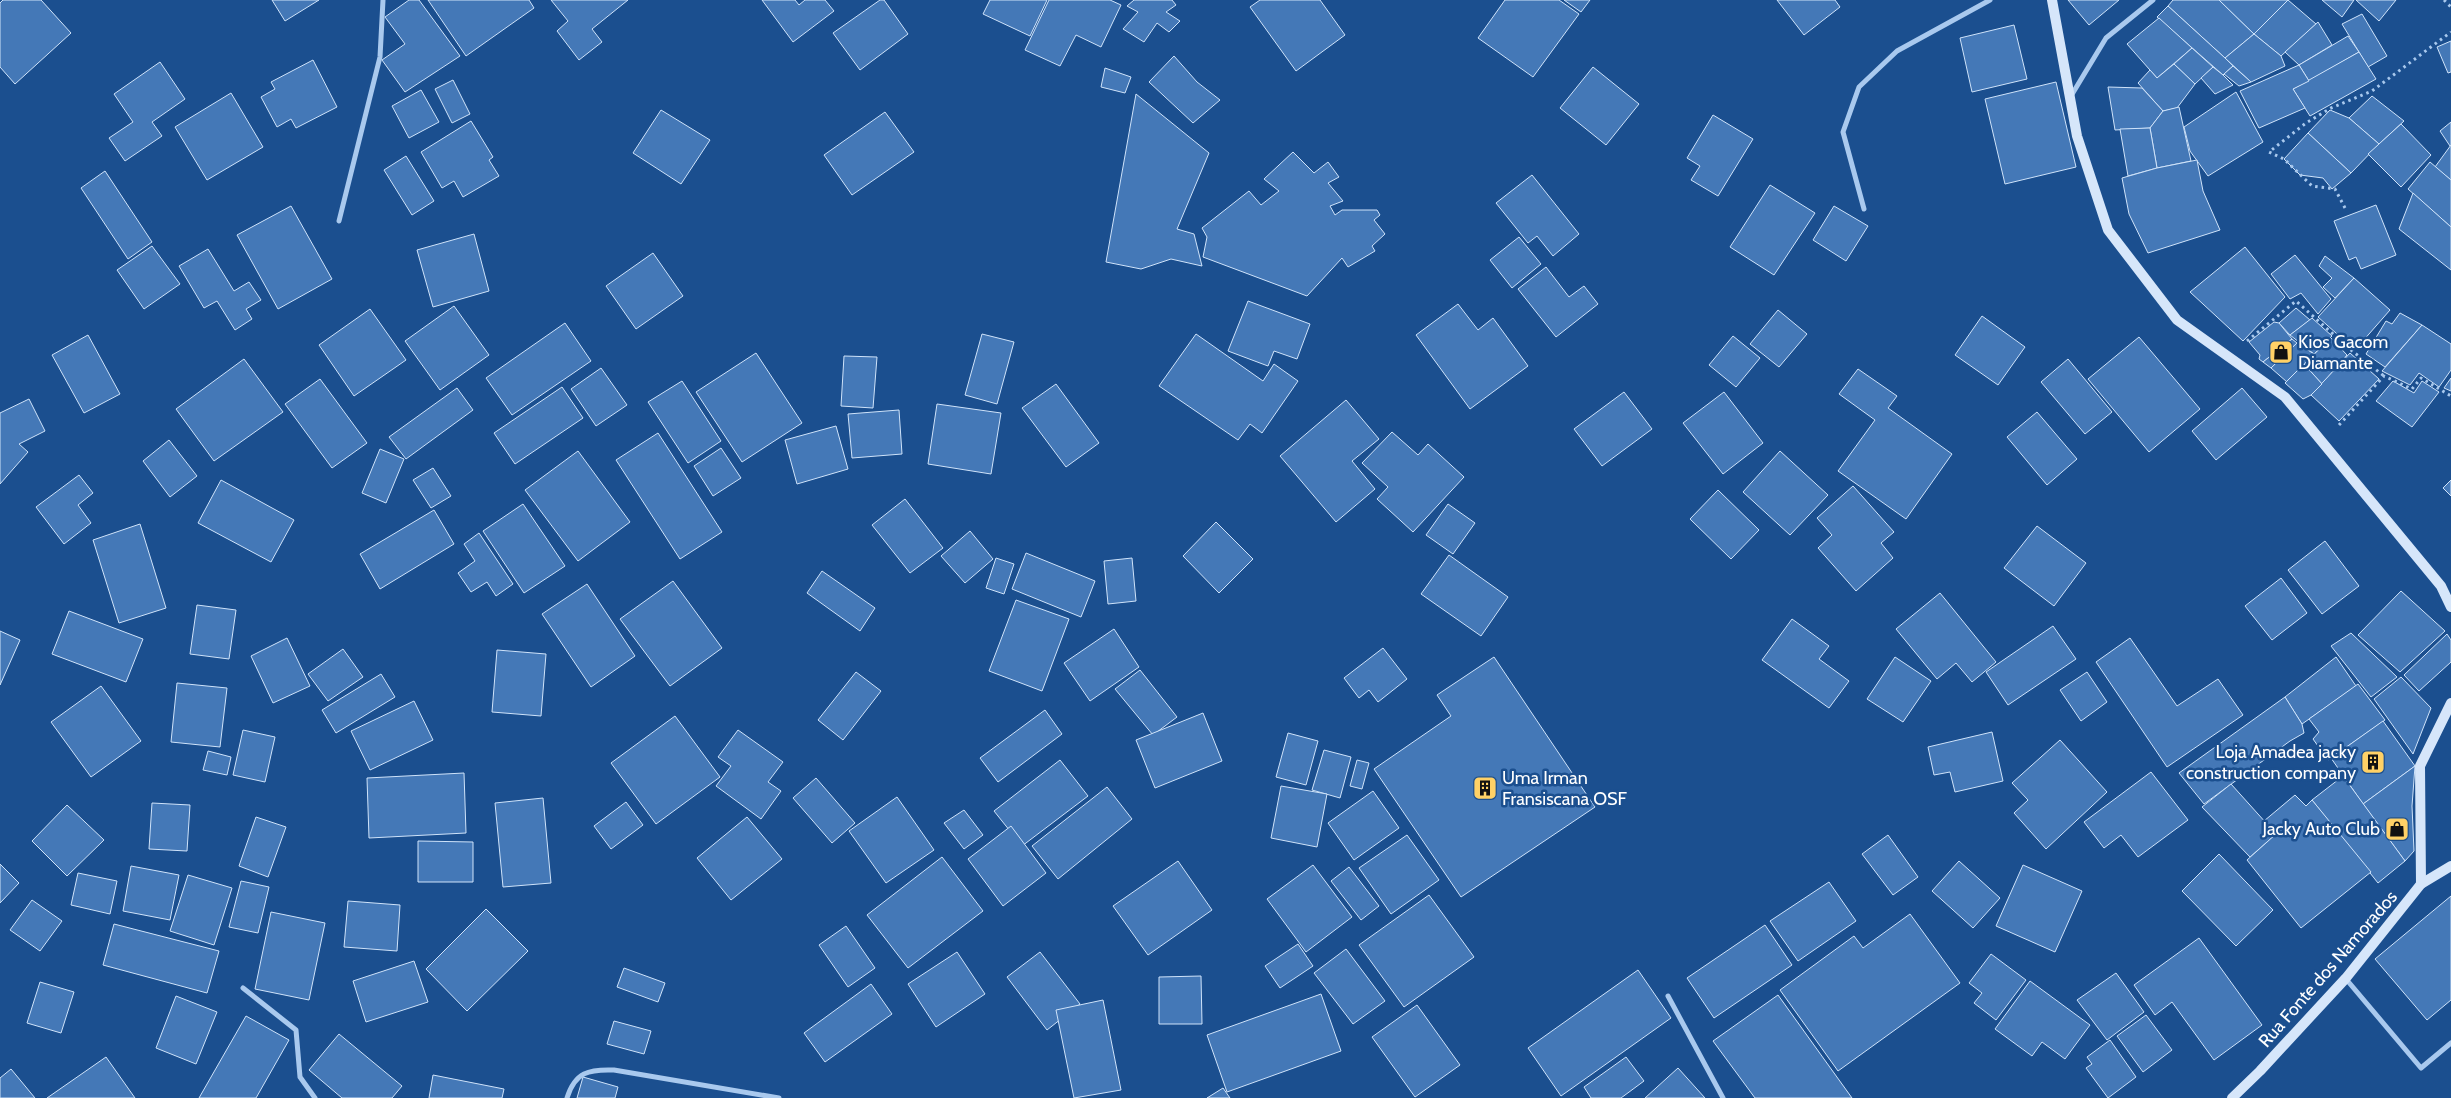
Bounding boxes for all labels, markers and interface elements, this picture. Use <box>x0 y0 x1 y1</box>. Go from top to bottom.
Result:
place label: Kios Gacom Diamante <box>2298 331 2388 374</box>
shop icon: Kios Gacom Diamante <box>2268 339 2294 365</box>
place label: Loja Amadea jacky construction company <box>2186 741 2356 784</box>
building icon: Loja Amadea jacky construction company <box>2360 749 2386 775</box>
place label: Uma Irman Fransiscana OSF <box>1502 767 1628 810</box>
building icon: Uma Irman Fransiscana OSF <box>1472 775 1498 801</box>
shop icon: Jacky Auto Club <box>2384 816 2410 842</box>
place label: Jacky Auto Club <box>2262 818 2380 840</box>
street label: Rua Fonte dos Namorados <box>2254 886 2402 1052</box>

